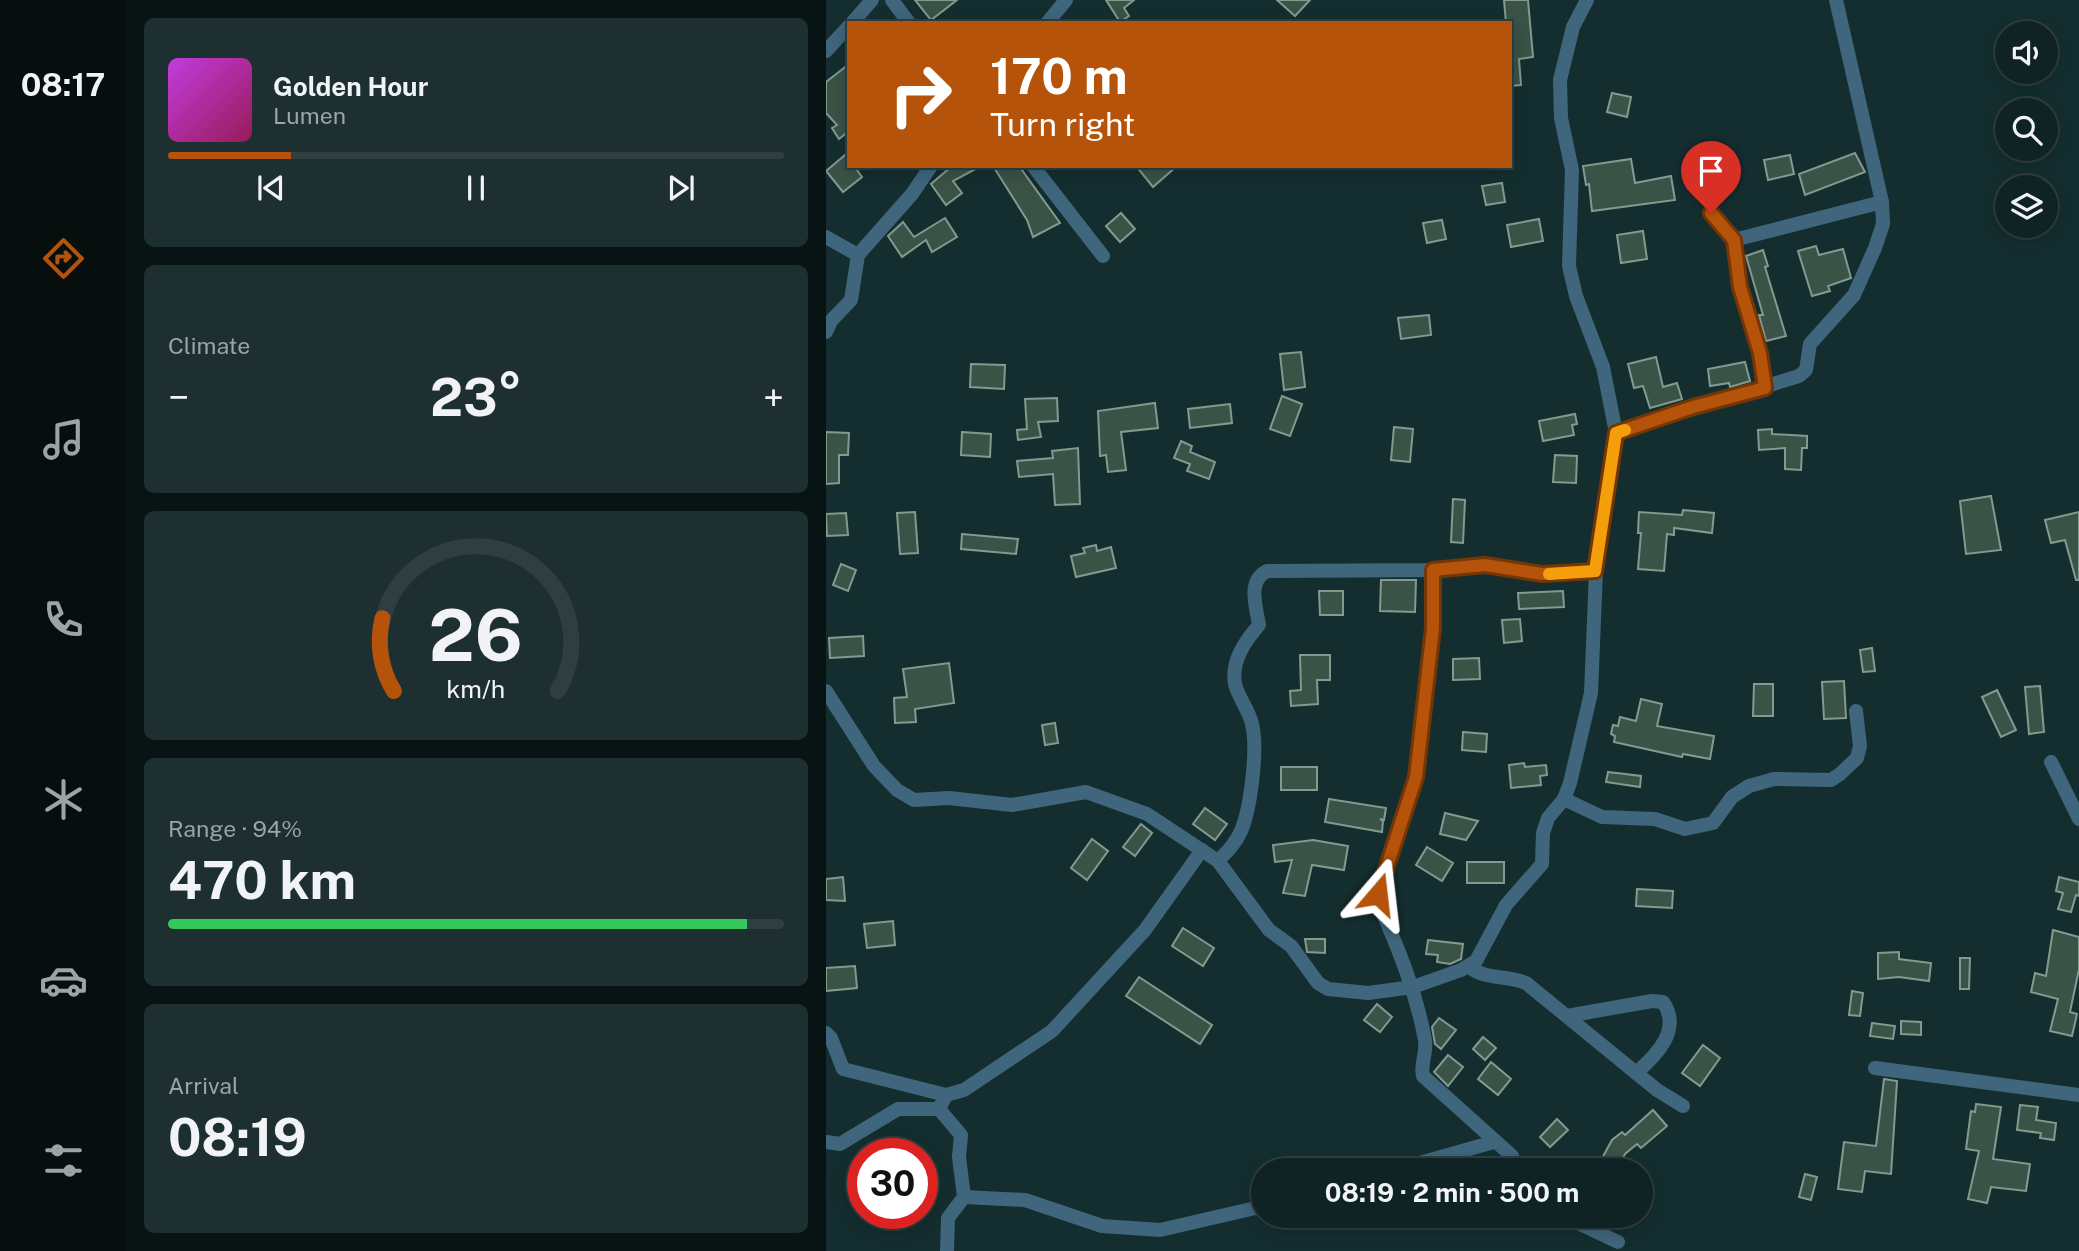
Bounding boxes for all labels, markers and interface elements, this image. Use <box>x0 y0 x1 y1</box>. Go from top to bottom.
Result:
map controls <box>1995 21 2058 238</box>
button: sound <box>1995 21 2058 84</box>
text: 170 m <box>990 47 1128 105</box>
icon: right <box>875 49 966 140</box>
text: 08:17 <box>21 66 105 103</box>
text: Golden Hour <box>273 71 428 102</box>
button: search <box>1995 98 2058 161</box>
text: Lumen <box>273 102 346 129</box>
text: Turn right <box>990 106 1135 143</box>
pin <box>1681 141 1741 213</box>
icon: arrive <box>1692 152 1730 190</box>
icon: previous <box>252 169 290 207</box>
icon: pause <box>457 169 495 207</box>
icon: next <box>662 169 700 207</box>
button: layers <box>1995 175 2058 238</box>
icon: directions <box>39 234 88 283</box>
text: Climate <box>168 332 250 359</box>
text: 23° <box>430 367 522 428</box>
text: − <box>168 375 189 420</box>
text: + <box>763 375 784 420</box>
icon: music <box>39 415 88 464</box>
text: 26 <box>429 593 523 678</box>
icon: phone <box>39 595 88 644</box>
text: km/h <box>447 674 505 704</box>
icon: climate <box>39 775 88 824</box>
text: Range · 94% <box>168 815 302 842</box>
text: 470 km <box>168 850 356 911</box>
position arrow <box>1341 857 1415 931</box>
icon: car <box>39 956 88 1005</box>
text: Arrival <box>168 1072 239 1099</box>
text: 08:19 <box>168 1107 307 1168</box>
icon: filters <box>39 1136 88 1185</box>
speed limit sign: 30 <box>847 1138 938 1229</box>
text: 08:19 · 2 min · 500 m <box>1325 1177 1579 1208</box>

